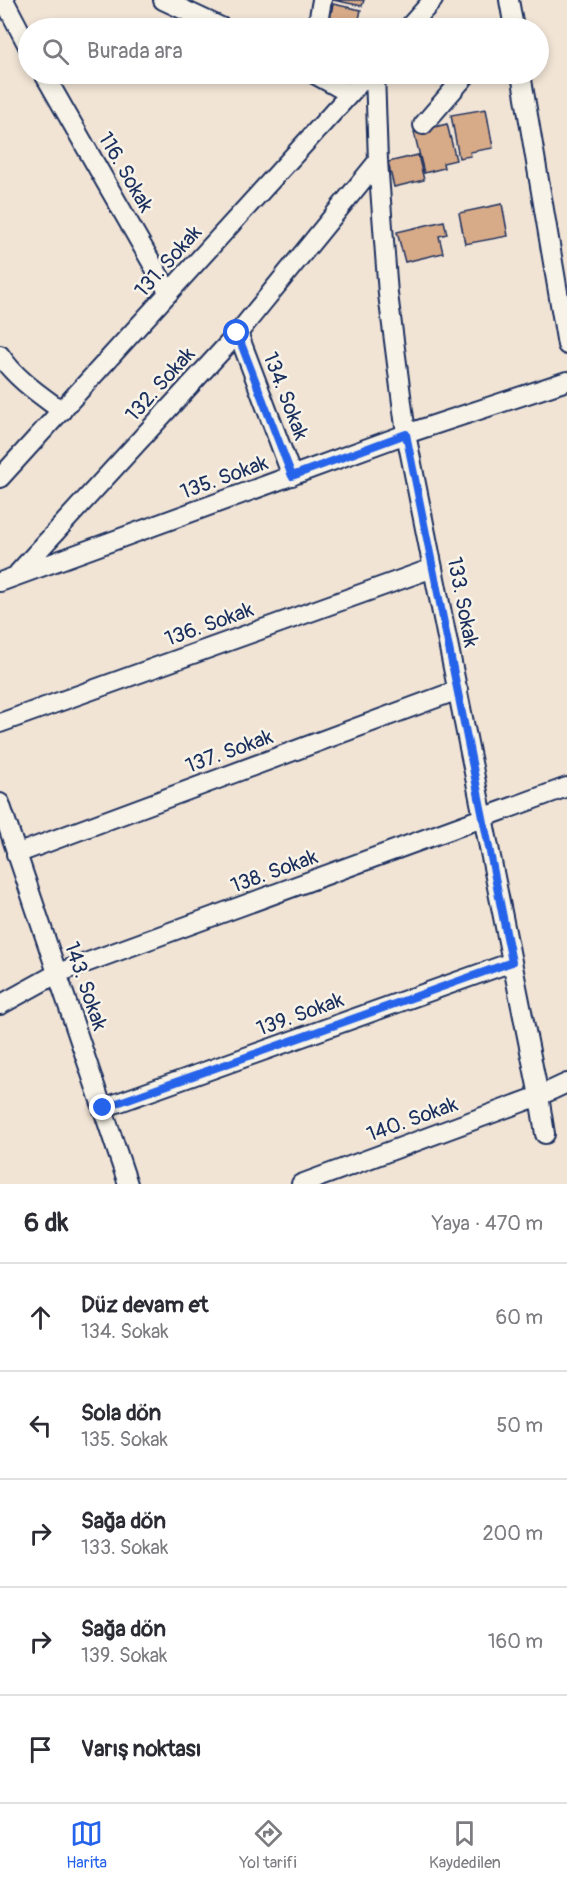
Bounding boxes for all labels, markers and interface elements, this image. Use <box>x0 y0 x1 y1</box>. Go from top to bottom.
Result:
search box <box>18 18 549 84</box>
icon: search <box>39 35 72 68</box>
text: Burada ara <box>87 37 183 65</box>
street label: 116. Sokak <box>92 127 160 218</box>
street label: 131. Sokak <box>129 219 208 303</box>
route start <box>223 319 249 345</box>
street label: 132. Sokak <box>120 341 201 427</box>
street label: 134. Sokak <box>256 348 315 444</box>
street label: 135. Sokak <box>177 449 272 506</box>
street label: 133. Sokak <box>441 555 485 650</box>
street label: 136. Sokak <box>161 596 257 653</box>
street label: 137. Sokak <box>182 723 277 780</box>
street label: 138. Sokak <box>227 843 322 900</box>
street label: 143. Sokak <box>58 938 113 1034</box>
street label: 139. Sokak <box>253 986 348 1043</box>
street label: 140. Sokak <box>363 1091 461 1148</box>
route end <box>89 1094 115 1120</box>
text: 6 dk <box>24 1207 68 1239</box>
text: Yaya · 470 m <box>432 1211 543 1236</box>
text: Düz devam et <box>81 1291 208 1319</box>
icon: ahead <box>24 1301 57 1334</box>
text: 60 m <box>496 1305 543 1330</box>
text: 134. Sokak <box>81 1319 169 1344</box>
text: Sola dön <box>81 1399 161 1427</box>
icon: left <box>24 1409 57 1442</box>
text: 50 m <box>496 1413 543 1438</box>
text: 135. Sokak <box>81 1427 168 1452</box>
text: Sağa dön <box>81 1507 166 1535</box>
icon: right <box>24 1517 57 1550</box>
text: 200 m <box>482 1521 543 1546</box>
text: 133. Sokak <box>81 1535 168 1560</box>
text: Sağa dön <box>81 1615 166 1643</box>
icon: right <box>24 1625 57 1658</box>
text: 160 m <box>488 1629 543 1654</box>
text: 139. Sokak <box>81 1643 167 1668</box>
icon: arrive <box>24 1733 57 1766</box>
text: Varış noktası <box>81 1735 202 1763</box>
tab: Harita <box>66 1817 107 1873</box>
tab: Yol tarifi <box>239 1817 297 1873</box>
tab: Kaydedilen <box>429 1817 501 1873</box>

